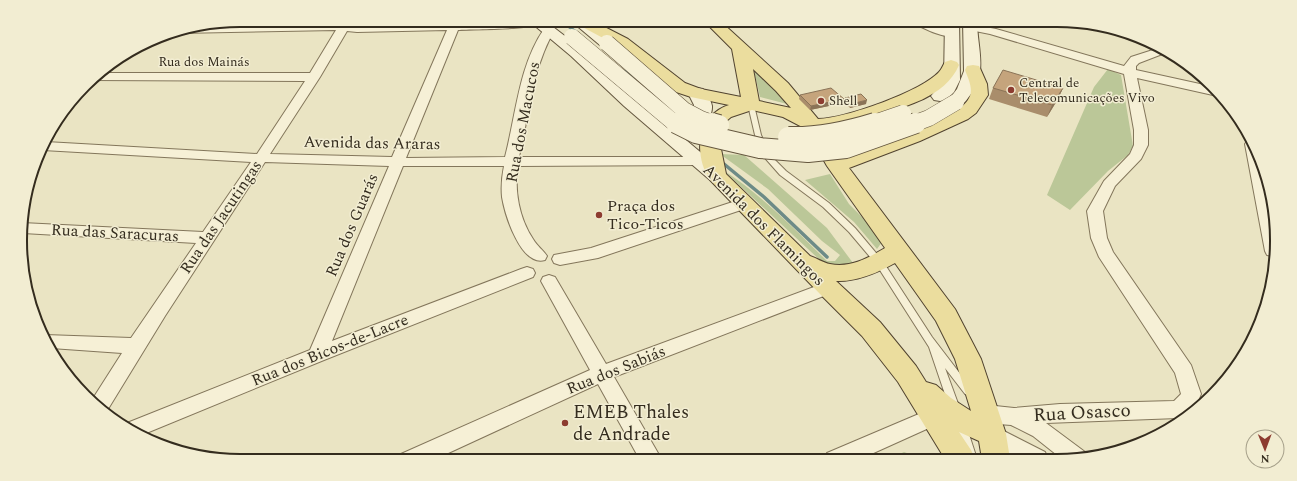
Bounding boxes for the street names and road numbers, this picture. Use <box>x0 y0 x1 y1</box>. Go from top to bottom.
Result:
street label: Rua dos Mainás <box>158 52 250 72</box>
street label: Rua dos Macucos <box>499 59 547 185</box>
street label: Avenida das Araras <box>303 130 441 156</box>
street label: Rua das Jacutingas <box>174 155 268 279</box>
street label: Avenida dos Flamingos <box>697 158 831 292</box>
street label: Rua dos Guarás <box>319 170 385 280</box>
street label: Rua das Saracuras <box>50 218 180 248</box>
street label: Rua dos Bicos-de-Lacre <box>248 308 412 392</box>
street label: Rua dos Sabiás <box>563 339 669 401</box>
street label: Rua Osasco <box>1032 396 1132 430</box>

